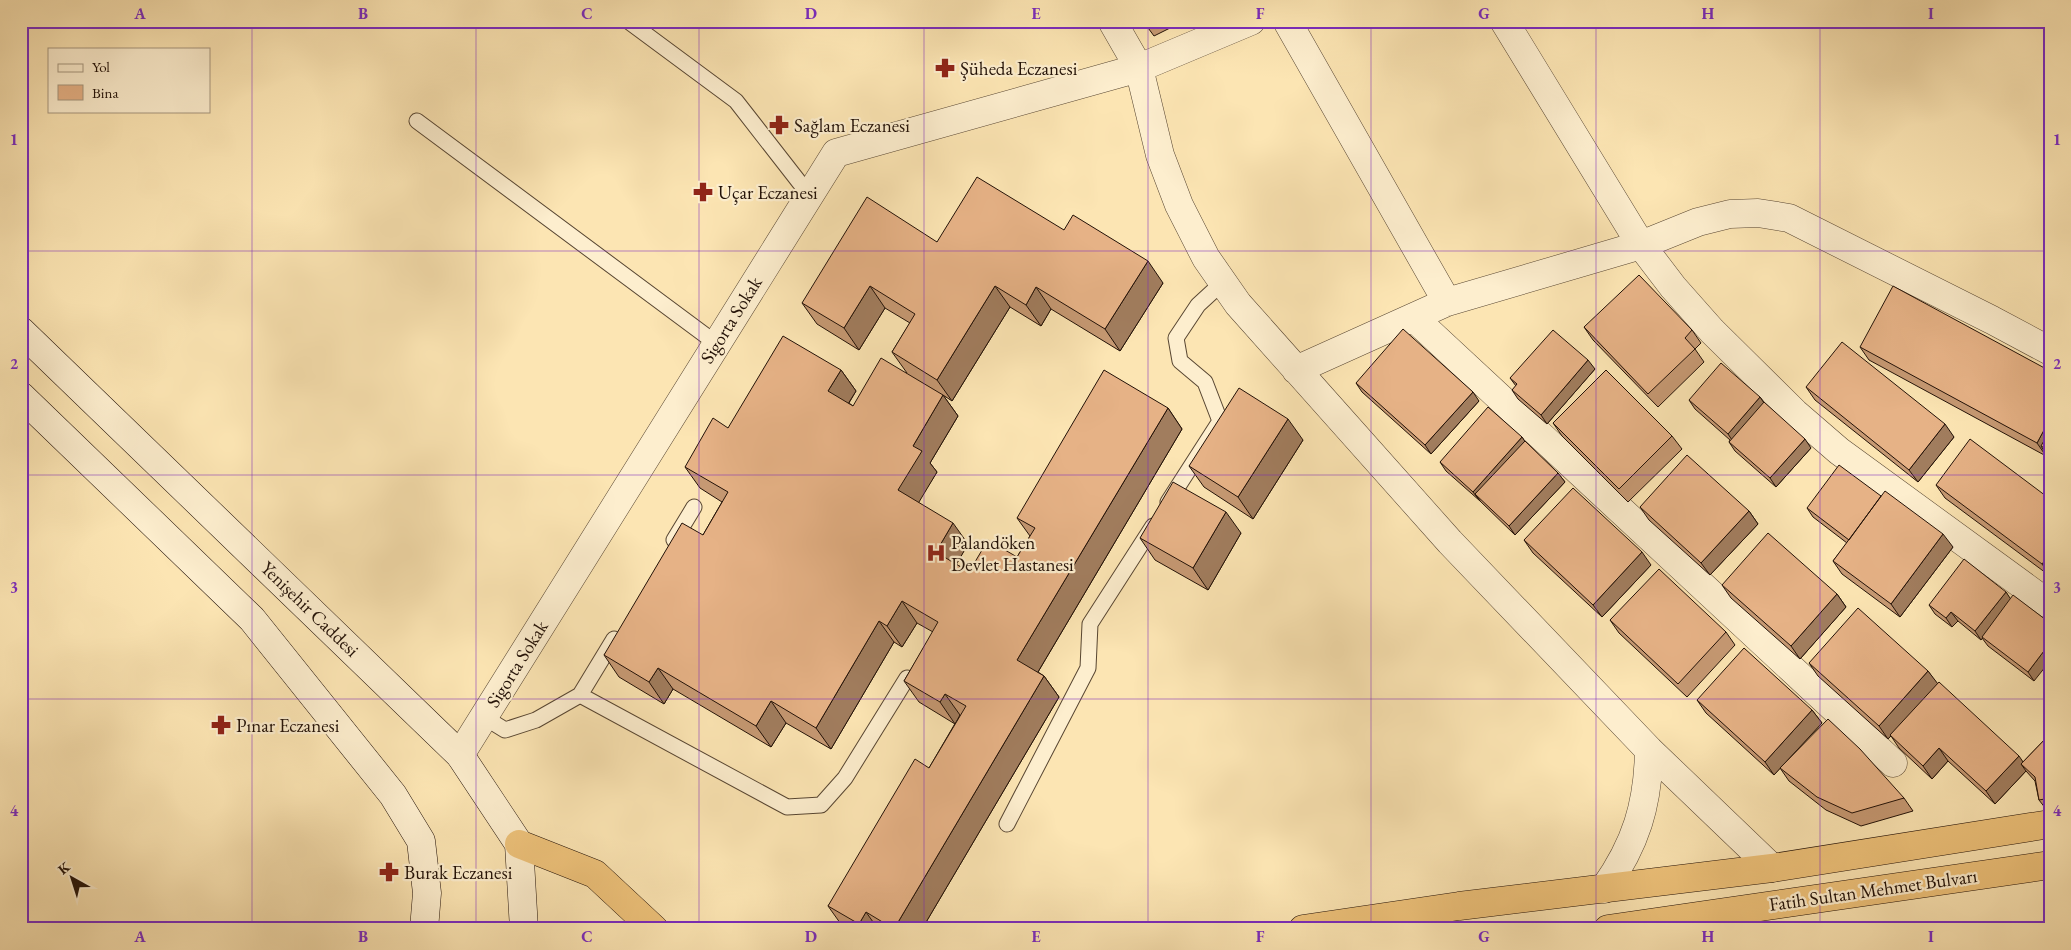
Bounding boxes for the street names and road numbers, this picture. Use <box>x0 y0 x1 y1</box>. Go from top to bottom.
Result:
street label: Sigorta Sokak <box>694 271 768 368</box>
street label: Yenişehir Caddesi <box>255 556 365 663</box>
street label: Sigorta Sokak <box>480 615 554 712</box>
street label: Fatih Sultan Mehmet Bulvarı <box>1767 863 1979 917</box>

